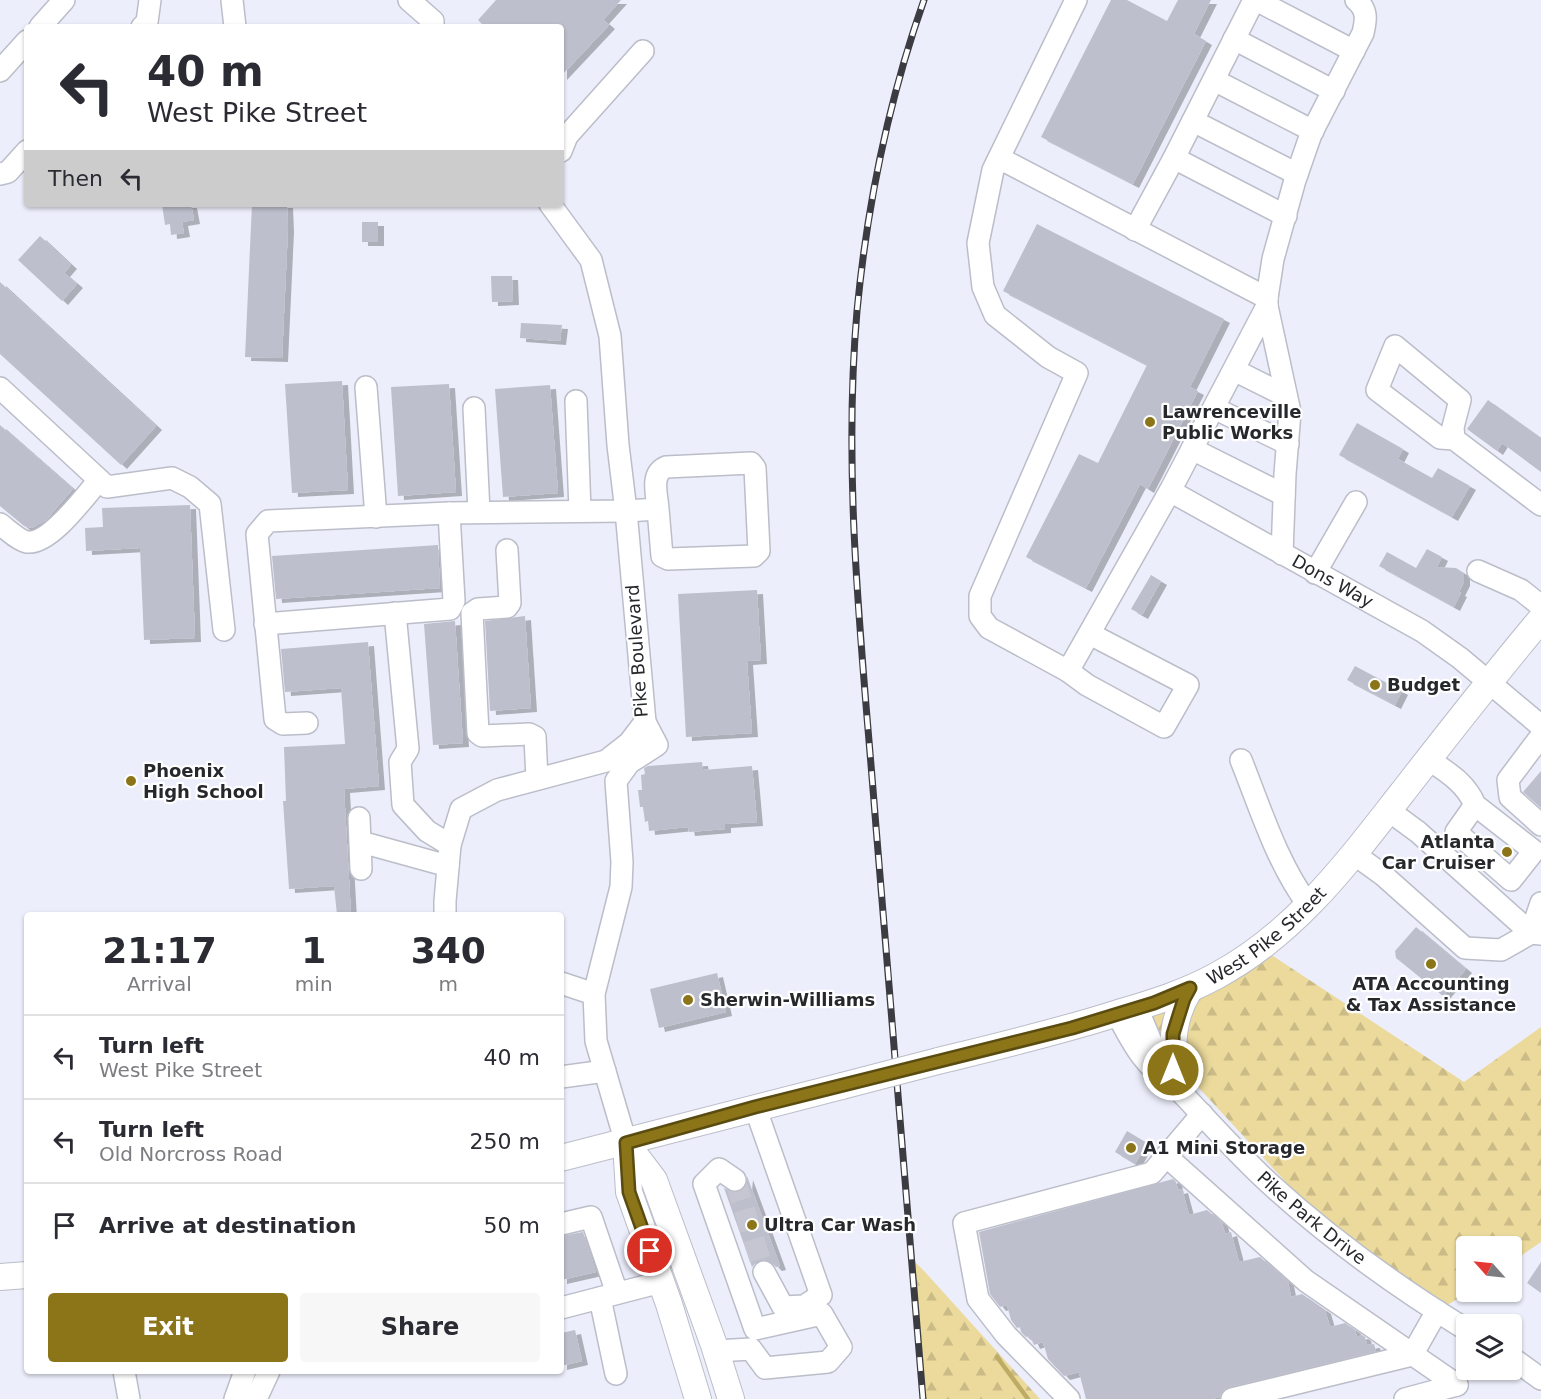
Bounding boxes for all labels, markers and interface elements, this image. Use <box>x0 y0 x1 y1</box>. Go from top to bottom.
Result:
text: 40 m <box>147 47 264 96</box>
icon: left <box>48 48 126 126</box>
text: West Pike Street <box>147 97 367 128</box>
icon: left <box>115 162 148 195</box>
text: Then <box>48 166 103 191</box>
place label: Lawrenceville Public Works <box>1162 401 1301 443</box>
marker: Lawrenceville Public Works <box>1143 415 1157 429</box>
street label: Dons Way <box>1288 550 1377 612</box>
street label: Pike Boulevard <box>621 584 652 718</box>
place label: Budget <box>1387 674 1461 695</box>
marker: Budget <box>1368 678 1382 692</box>
place label: Phoenix High School <box>143 760 264 802</box>
marker: Phoenix High School <box>124 774 138 788</box>
place label: Atlanta Car Cruiser <box>1382 831 1495 873</box>
marker: Atlanta Car Cruiser <box>1500 845 1514 859</box>
street label: West Pike Street <box>1203 882 1330 989</box>
text: 21:17 <box>102 930 217 971</box>
text: 1 <box>301 930 326 971</box>
text: 340 <box>411 930 486 971</box>
marker: ATA Accounting & Tax Assistance <box>1424 957 1438 971</box>
text: Arrival <box>127 972 192 996</box>
text: min <box>295 972 333 996</box>
text: m <box>439 972 458 996</box>
place label: ATA Accounting & Tax Assistance <box>1346 973 1516 1015</box>
place label: Sherwin-Williams <box>700 989 875 1010</box>
marker: Sherwin-Williams <box>681 993 695 1007</box>
text: Turn left <box>99 1033 204 1058</box>
position arrow <box>1141 1038 1205 1102</box>
icon: left <box>48 1041 81 1074</box>
text: 40 m <box>484 1045 540 1070</box>
text: West Pike Street <box>99 1058 262 1082</box>
text: Turn left <box>99 1117 204 1142</box>
icon: left <box>48 1125 81 1158</box>
text: 250 m <box>470 1129 540 1154</box>
place label: A1 Mini Storage <box>1143 1137 1305 1158</box>
marker: A1 Mini Storage <box>1124 1141 1138 1155</box>
text: Old Norcross Road <box>99 1142 283 1166</box>
street label: Pike Park Drive <box>1253 1167 1370 1269</box>
icon: arrive <box>48 1209 81 1242</box>
text: Arrive at destination <box>99 1213 356 1238</box>
text: 50 m <box>484 1213 540 1238</box>
place label: Ultra Car Wash <box>764 1214 916 1235</box>
marker: Ultra Car Wash <box>745 1218 759 1232</box>
pin <box>624 1225 675 1276</box>
icon: arrive <box>633 1234 666 1267</box>
north arrow <box>1456 1236 1522 1302</box>
map controls <box>1456 1236 1522 1380</box>
button: Exit <box>48 1293 288 1362</box>
button: Share <box>300 1293 540 1362</box>
button: layers <box>1456 1314 1522 1380</box>

